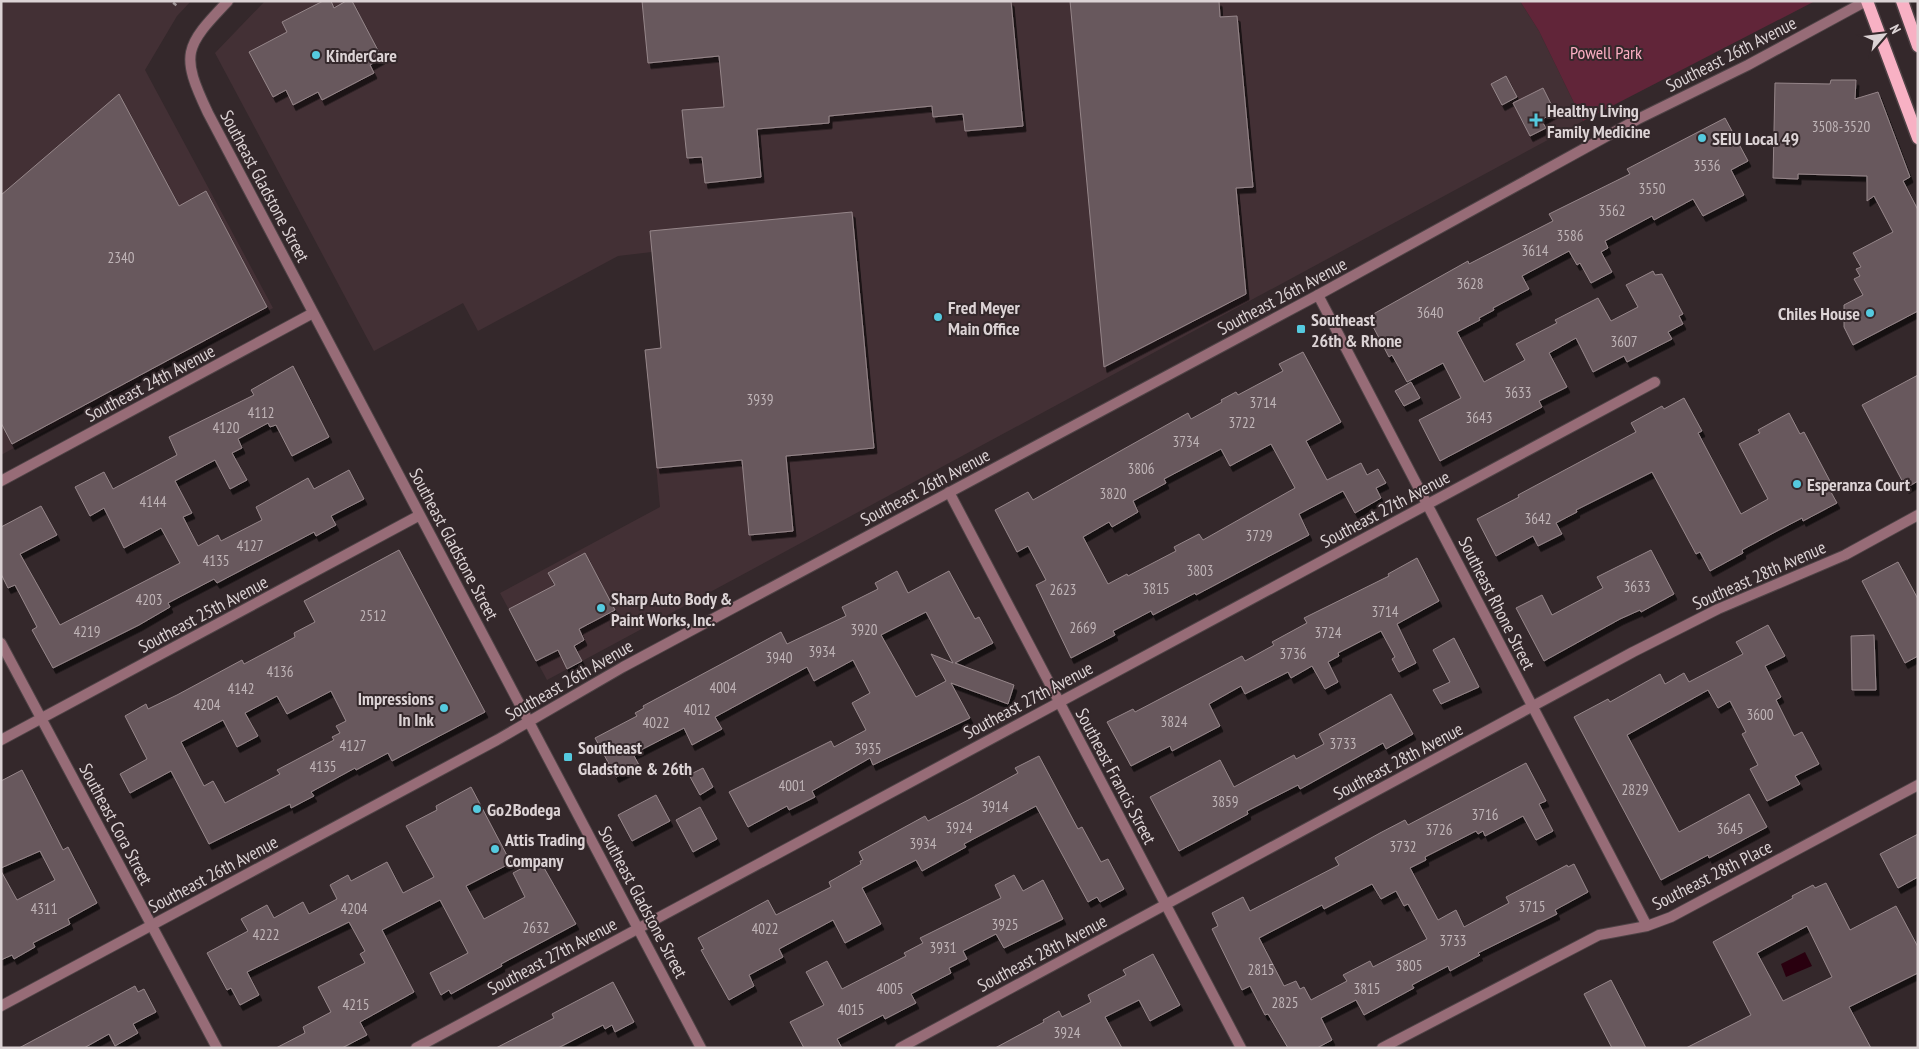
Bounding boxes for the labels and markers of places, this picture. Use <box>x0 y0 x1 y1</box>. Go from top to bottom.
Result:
place label: KinderCare <box>326 44 397 67</box>
marker: KinderCare <box>310 49 322 61</box>
place label: Healthy Living Family Medicine <box>1547 99 1651 143</box>
marker: Healthy Living Family Medicine <box>1529 113 1543 127</box>
place label: SEIU Local 49 <box>1712 127 1799 150</box>
marker: SEIU Local 49 <box>1696 132 1708 144</box>
place label: Fred Meyer Main Office <box>948 296 1020 340</box>
place label: Chiles House <box>1778 302 1860 325</box>
marker: Chiles House <box>1864 307 1876 319</box>
place label: Southeast 26th & Rhone <box>1311 308 1402 352</box>
marker: Fred Meyer Main Office <box>932 311 944 323</box>
marker: Southeast 26th & Rhone <box>1295 323 1307 335</box>
place label: Esperanza Court <box>1807 473 1911 496</box>
marker: Esperanza Court <box>1791 478 1803 490</box>
place label: Sharp Auto Body & Paint Works, Inc. <box>611 587 732 631</box>
marker: Sharp Auto Body & Paint Works, Inc. <box>595 602 607 614</box>
place label: Impressions In Ink <box>358 687 435 731</box>
marker: Impressions In Ink <box>438 702 450 714</box>
place label: Southeast Gladstone & 26th <box>578 736 692 780</box>
marker: Southeast Gladstone & 26th <box>562 751 574 763</box>
place label: Go2Bodega <box>487 798 561 821</box>
marker: Go2Bodega <box>471 803 483 815</box>
place label: Attis Trading Company <box>504 828 585 872</box>
marker: Attis Trading Company <box>489 843 501 855</box>

